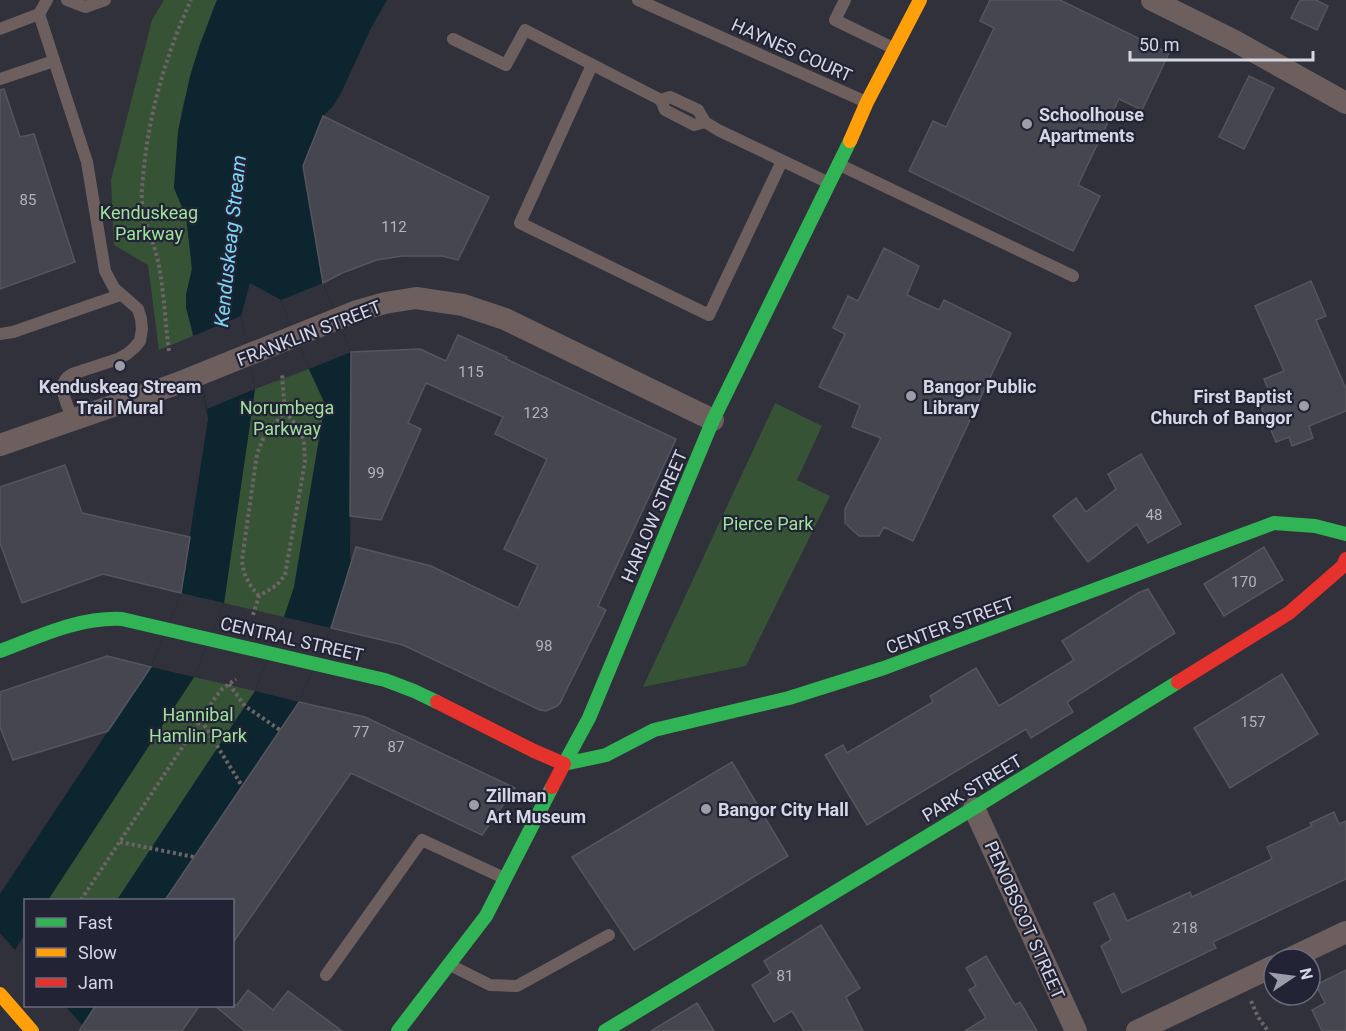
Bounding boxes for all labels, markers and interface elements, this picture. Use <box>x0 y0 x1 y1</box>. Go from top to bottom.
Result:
street label: HAYNES COURT <box>728 14 856 86</box>
scale bar <box>1130 24 1313 62</box>
text: 50 m <box>1139 34 1179 55</box>
place label: Schoolhouse Apartments <box>1039 104 1144 146</box>
marker: Schoolhouse Apartments <box>1020 117 1034 131</box>
water label: Kenduskeag Stream <box>209 154 251 328</box>
house number: 85 <box>20 191 36 209</box>
park label: Kenduskeag Parkway <box>100 202 198 244</box>
house number: 112 <box>381 218 407 236</box>
street label: FRANKLIN STREET <box>234 296 384 370</box>
marker: Kenduskeag Stream Trail Mural <box>113 359 127 373</box>
house number: 115 <box>458 363 484 381</box>
place label: Kenduskeag Stream Trail Mural <box>39 376 201 418</box>
place label: Bangor Public Library <box>923 376 1036 418</box>
place label: First Baptist Church of Bangor <box>1150 386 1292 428</box>
marker: Bangor Public Library <box>904 389 918 403</box>
park label: Norumbega Parkway <box>240 397 334 439</box>
marker: First Baptist Church of Bangor <box>1297 399 1311 413</box>
house number: 123 <box>523 404 549 422</box>
street label: HARLOW STREET <box>617 446 691 585</box>
house number: 99 <box>368 464 384 482</box>
house number: 48 <box>1146 506 1162 524</box>
park label: Pierce Park <box>723 513 814 534</box>
house number: 170 <box>1231 573 1257 591</box>
street label: CENTER STREET <box>883 592 1017 658</box>
street label: CENTRAL STREET <box>218 612 366 666</box>
house number: 98 <box>536 637 552 655</box>
park label: Hannibal Hamlin Park <box>149 704 248 746</box>
house number: 157 <box>1240 713 1266 731</box>
house number: 77 <box>353 723 369 741</box>
house number: 87 <box>388 738 404 756</box>
street label: PARK STREET <box>918 750 1026 826</box>
place label: Zillman Art Museum <box>486 785 586 827</box>
marker: Zillman Art Museum <box>467 798 481 812</box>
place label: Bangor City Hall <box>718 799 849 820</box>
marker: Bangor City Hall <box>699 802 713 816</box>
street label: PENOBSCOT STREET <box>981 837 1070 1003</box>
legend <box>24 899 234 1007</box>
text: Fast <box>78 912 113 933</box>
house number: 218 <box>1172 919 1198 937</box>
text: Slow <box>78 942 117 963</box>
north arrow <box>1262 947 1322 1007</box>
text: N <box>1296 966 1317 981</box>
house number: 81 <box>777 967 793 985</box>
text: Jam <box>78 972 114 993</box>

